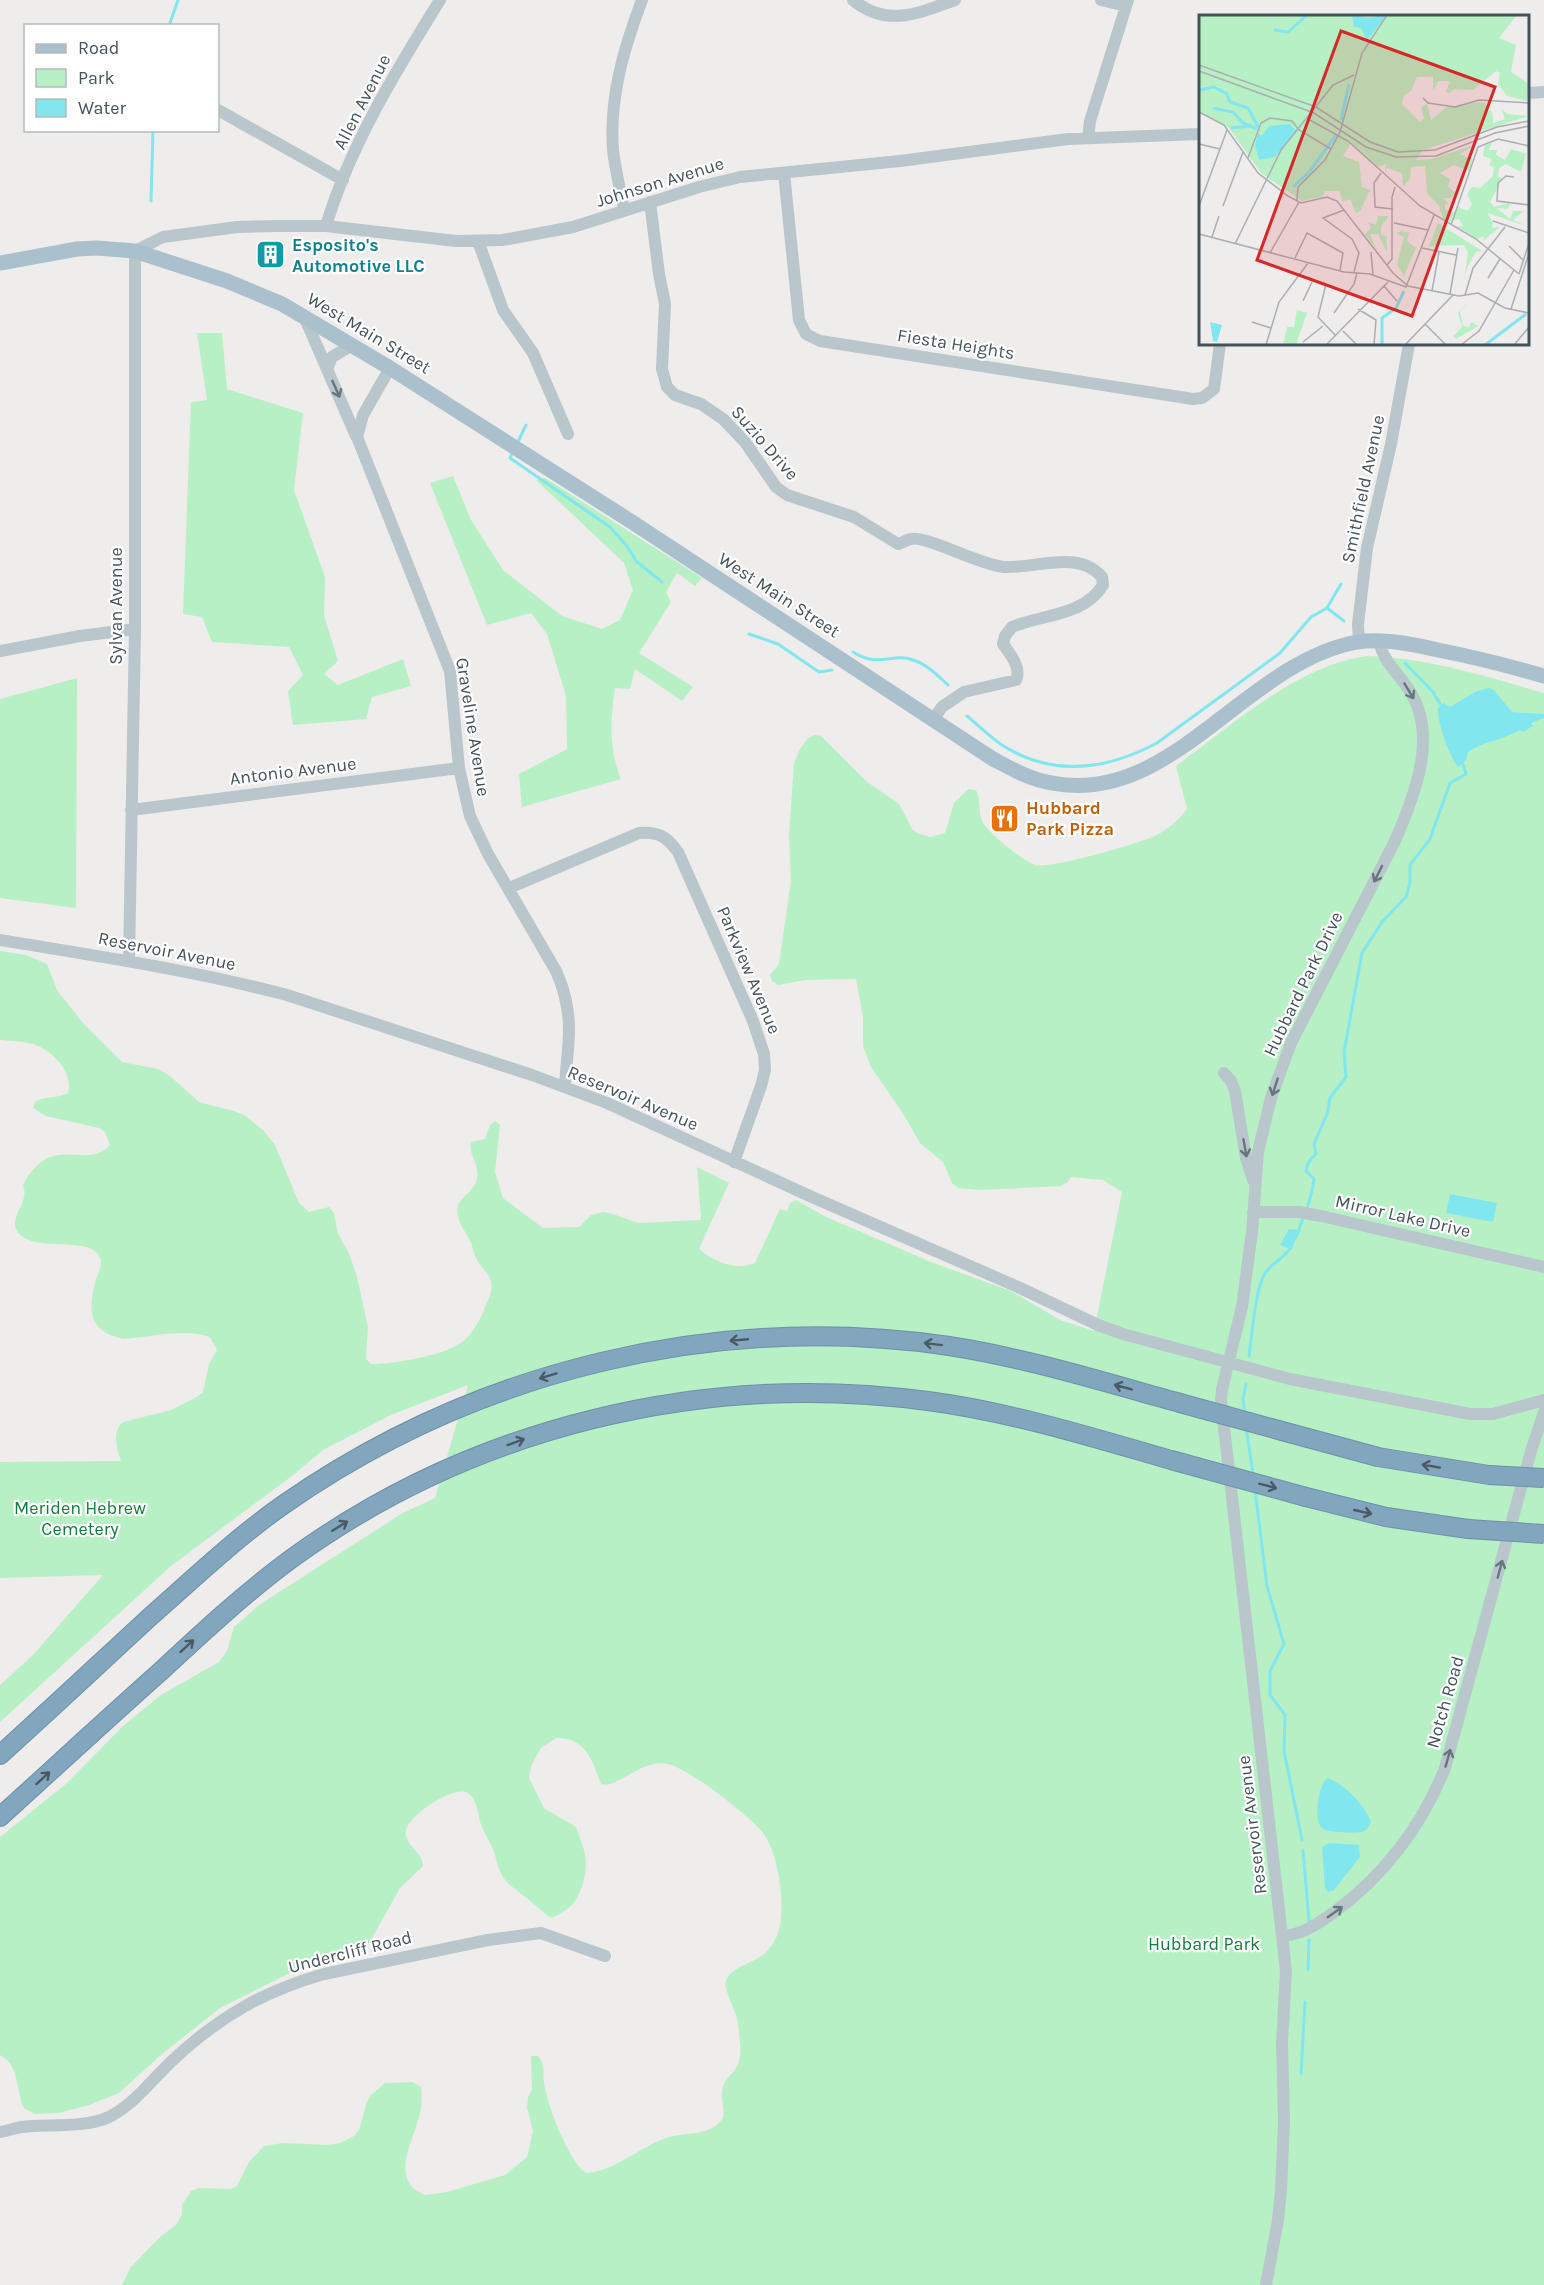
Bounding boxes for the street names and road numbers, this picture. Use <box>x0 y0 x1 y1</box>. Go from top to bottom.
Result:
street label: Allen Avenue <box>329 51 395 153</box>
street label: Johnson Avenue <box>593 152 727 212</box>
street label: West Main Street <box>303 287 435 379</box>
street label: Fiesta Heights <box>896 324 1016 364</box>
street label: Suzio Drive <box>727 401 803 485</box>
street label: Smithfield Avenue <box>1337 413 1389 565</box>
street label: Sylvan Avenue <box>105 547 127 665</box>
street label: West Main Street <box>714 548 844 643</box>
street label: Graveline Avenue <box>451 656 495 798</box>
street label: Antonio Avenue <box>228 752 358 790</box>
street label: Parkview Avenue <box>712 903 786 1037</box>
street label: Hubbard Park Drive <box>1258 908 1348 1060</box>
street label: Reservoir Avenue <box>96 927 238 975</box>
street label: Reservoir Avenue <box>564 1061 702 1135</box>
street label: Mirror Lake Drive <box>1333 1190 1473 1242</box>
street label: Notch Road <box>1421 1653 1469 1751</box>
street label: Reservoir Avenue <box>1233 1754 1271 1896</box>
street label: Undercliff Road <box>286 1926 414 1978</box>

